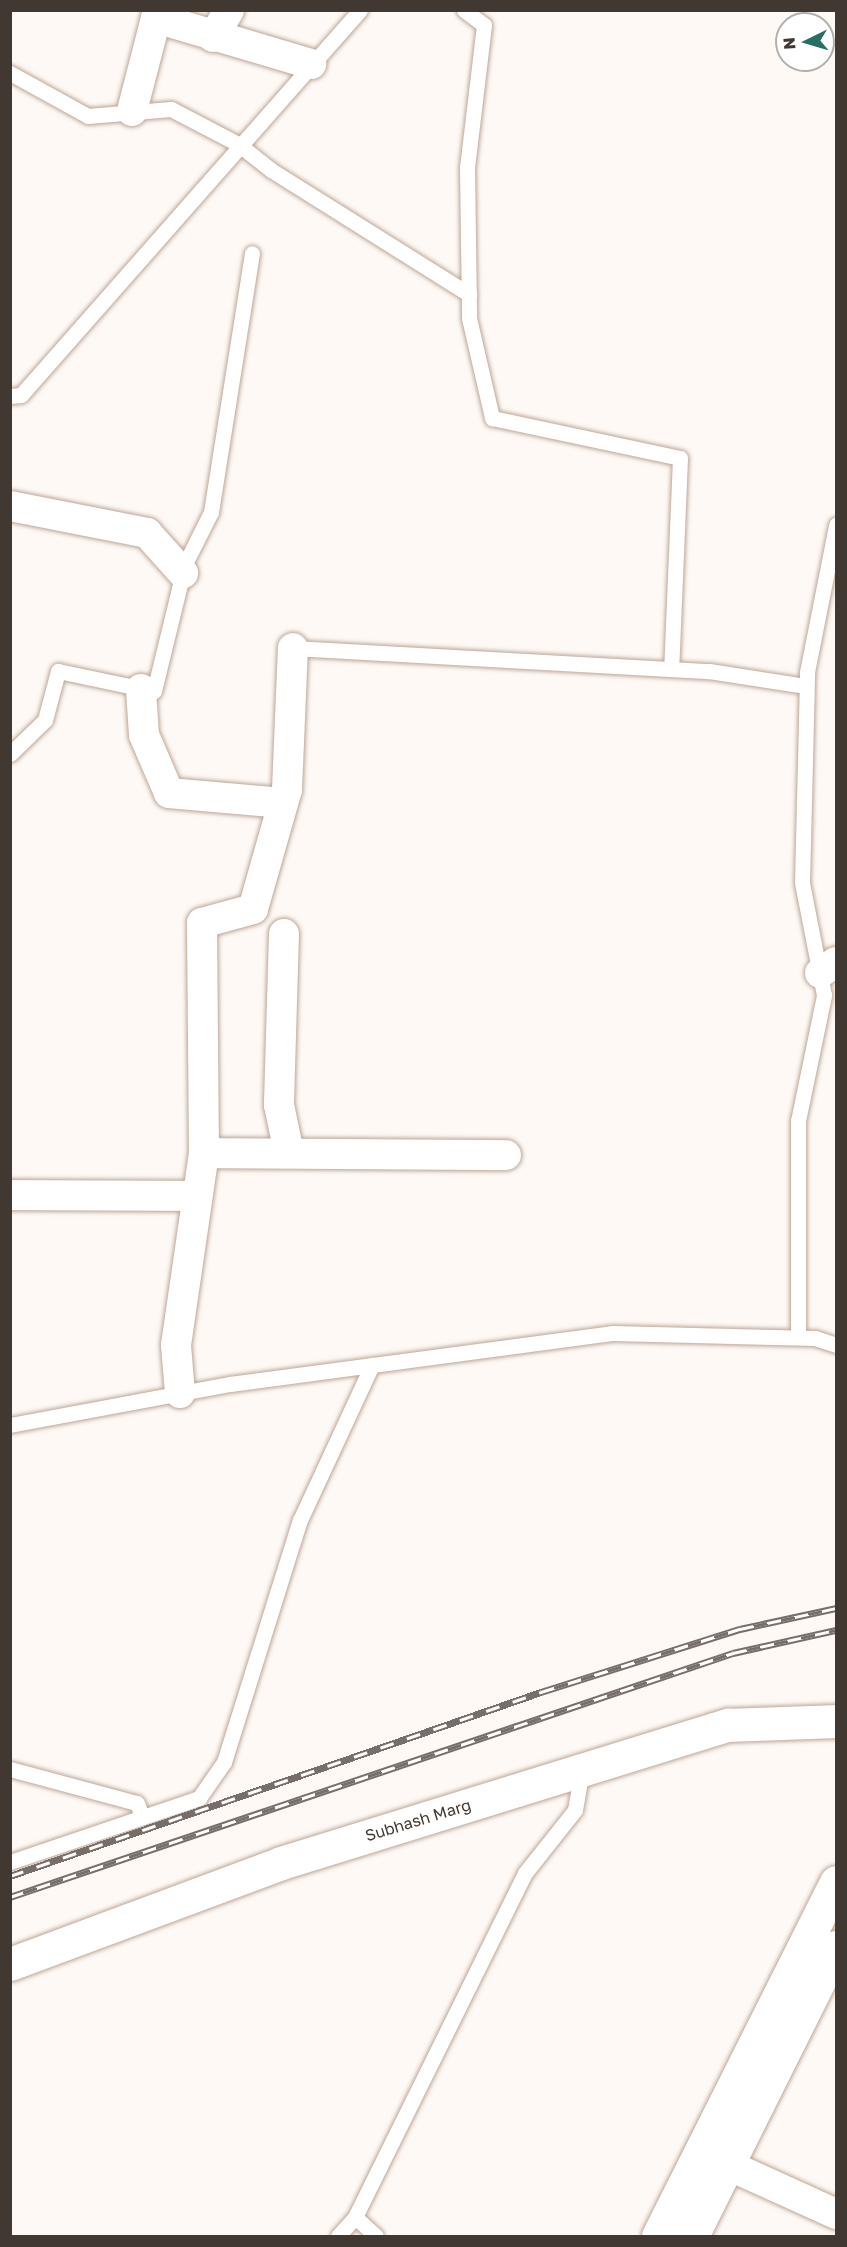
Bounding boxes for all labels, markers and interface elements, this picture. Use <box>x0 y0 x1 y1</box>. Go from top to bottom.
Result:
north arrow <box>775 12 835 72</box>
text: N <box>779 36 800 50</box>
street label: Subhash Marg <box>363 1795 473 1845</box>

